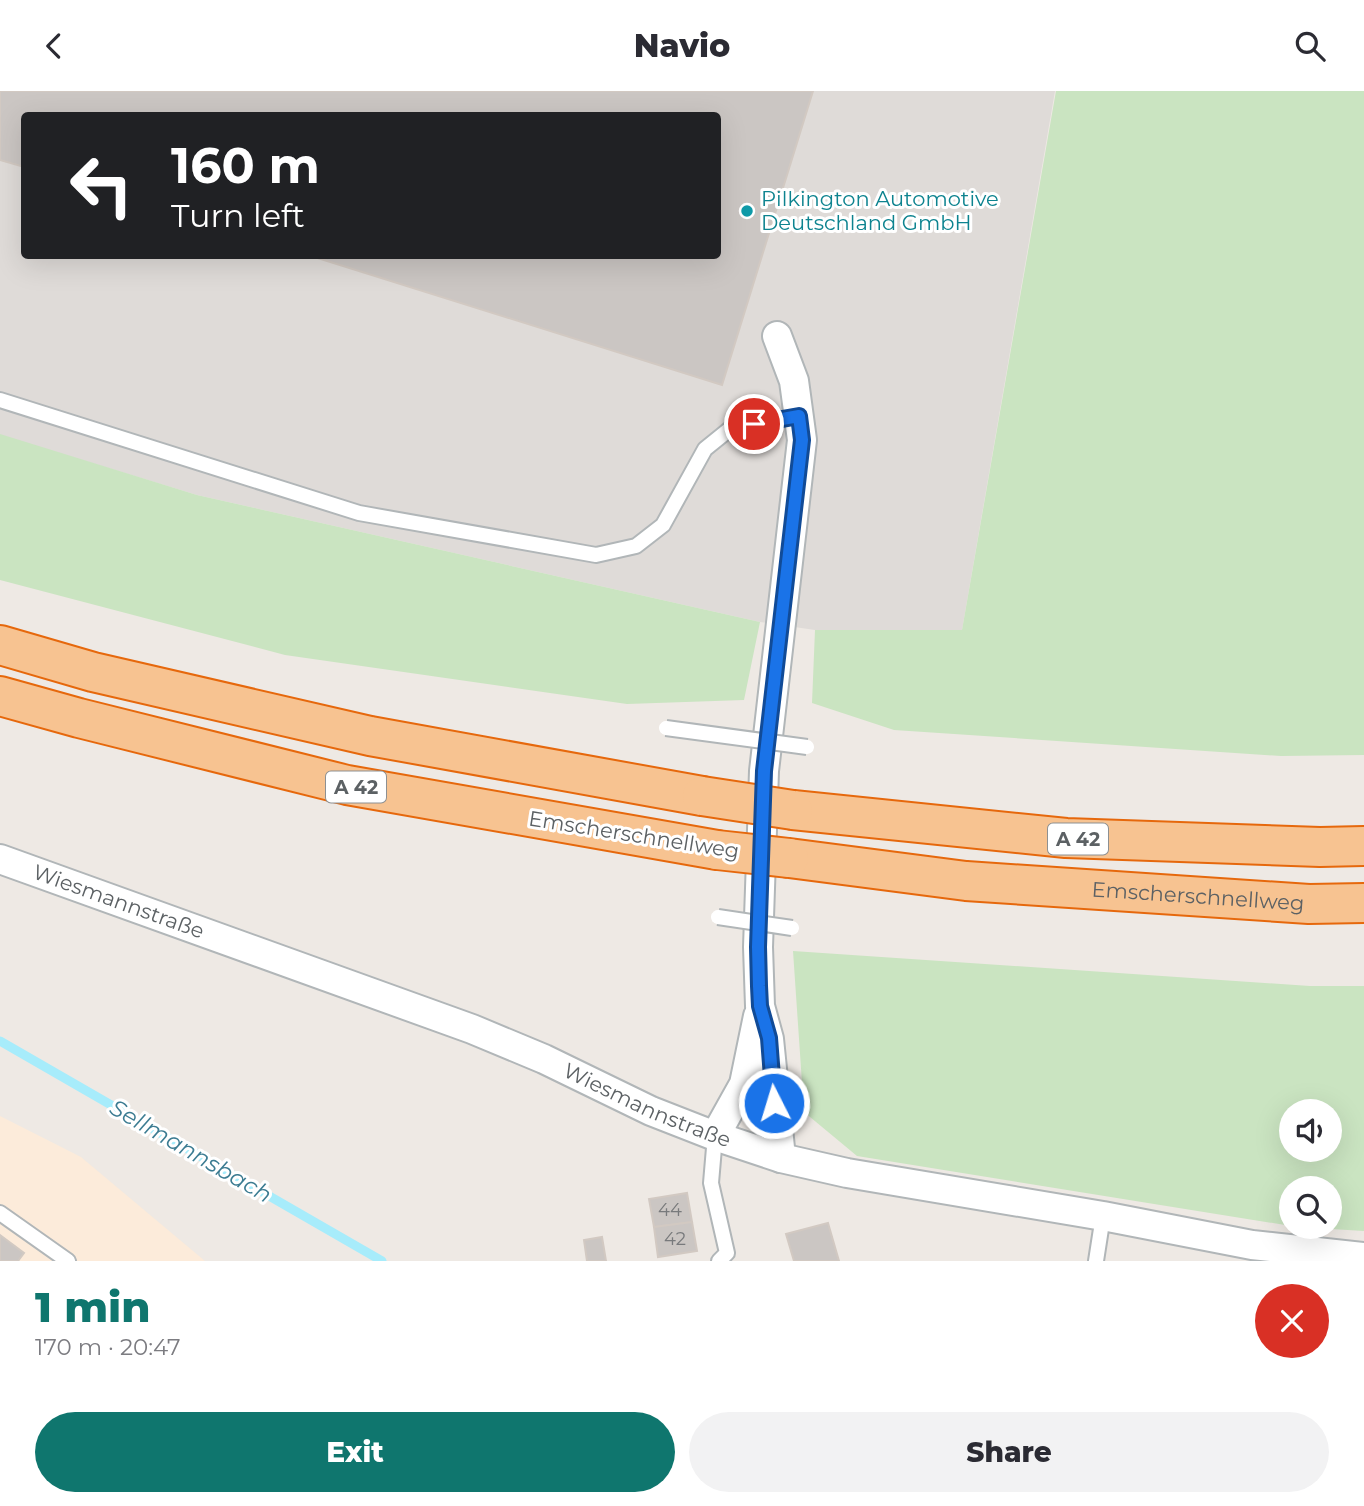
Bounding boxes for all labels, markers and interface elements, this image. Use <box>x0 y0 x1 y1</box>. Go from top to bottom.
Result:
text: Navio <box>634 26 730 65</box>
icon: back <box>35 27 73 65</box>
icon: search <box>1291 27 1329 65</box>
text: 160 m <box>171 136 320 195</box>
icon: left <box>56 140 147 231</box>
place label: Pilkington Automotive Deutschland GmbH <box>761 186 999 235</box>
text: Turn left <box>171 196 305 235</box>
marker: Pilkington Automotive Deutschland GmbH <box>739 203 755 219</box>
pin <box>724 394 784 454</box>
icon: arrive <box>735 405 773 443</box>
road number: A 42 <box>326 771 386 803</box>
street label: Emscherschnellweg <box>527 805 741 864</box>
road number: A 42 <box>1048 824 1108 855</box>
street label: Wiesmannstraße <box>30 859 208 944</box>
street label: Emscherschnellweg <box>1091 876 1305 916</box>
street label: Wiesmannstraße <box>560 1057 734 1152</box>
position arrow <box>737 1066 811 1140</box>
water label: Sellmannsbach <box>105 1093 277 1209</box>
map controls <box>1279 1099 1342 1239</box>
button: sound <box>1279 1099 1342 1162</box>
button: search <box>1279 1176 1342 1239</box>
house number: 44 <box>658 1199 682 1221</box>
house number: 42 <box>664 1228 686 1250</box>
text: 1 min <box>35 1281 151 1333</box>
button: close <box>1255 1284 1329 1358</box>
text: 170 m · 20:47 <box>35 1333 181 1361</box>
button: Exit <box>35 1412 675 1492</box>
button: Share <box>689 1412 1329 1492</box>

